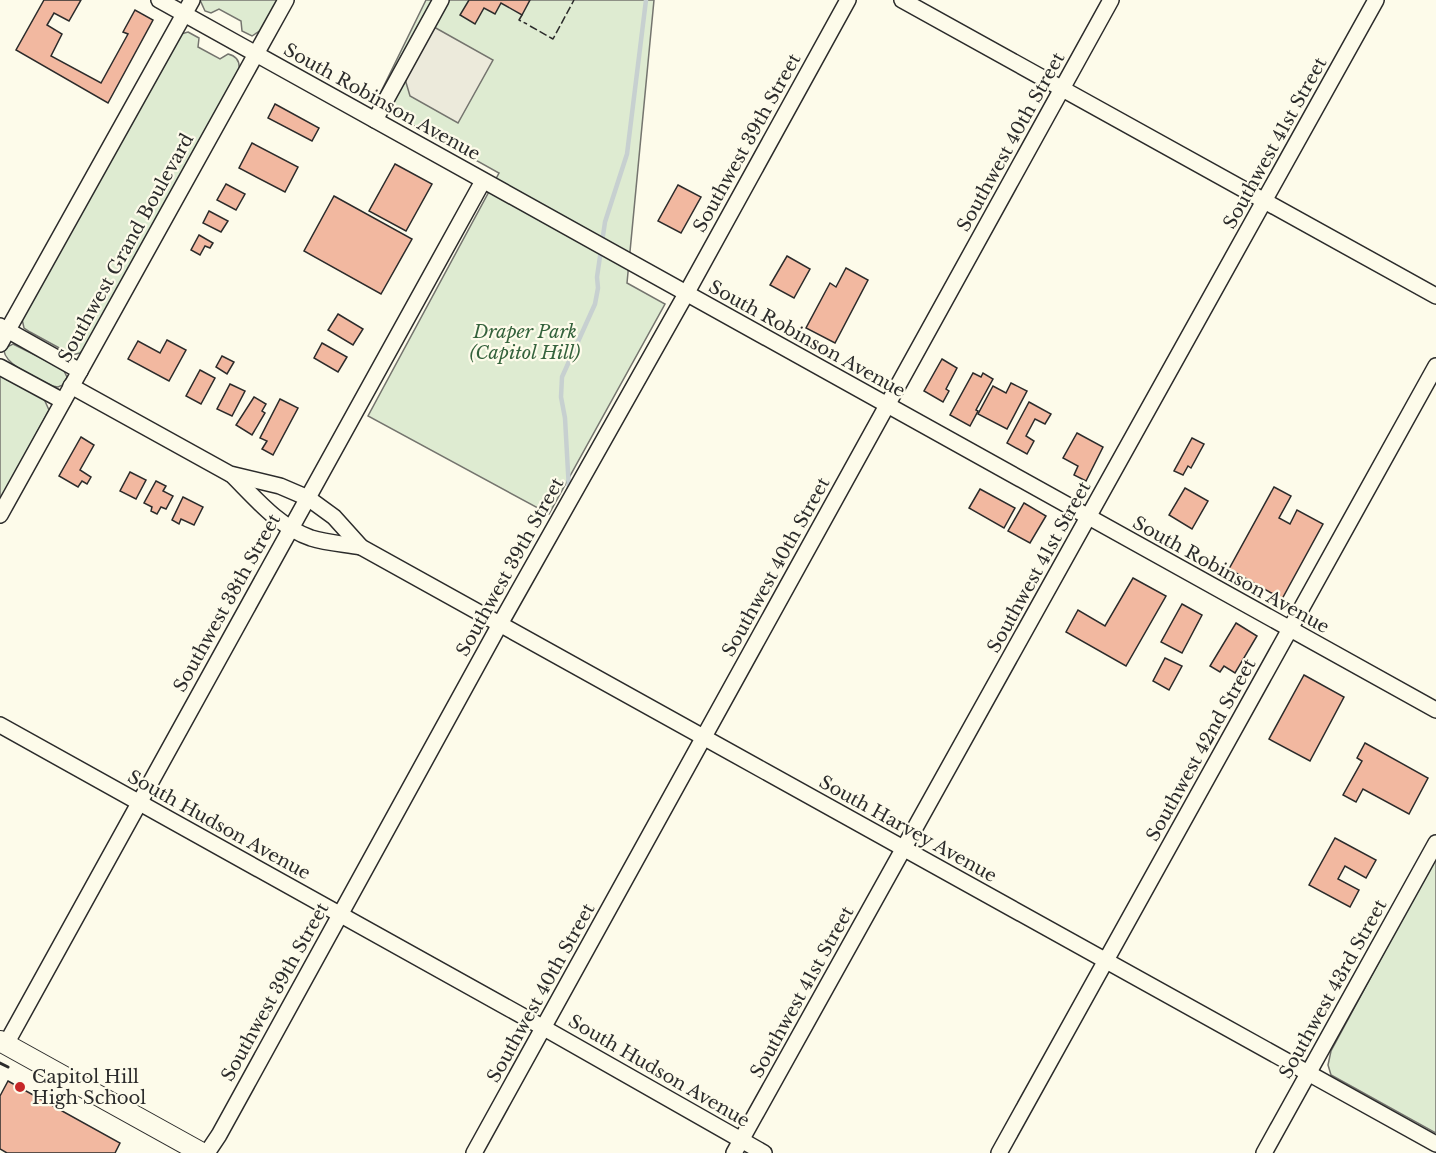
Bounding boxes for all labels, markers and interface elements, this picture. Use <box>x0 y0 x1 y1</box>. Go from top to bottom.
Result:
street label: South Robinson Avenue <box>280 39 484 165</box>
street label: Southwest 40th Street <box>953 48 1070 236</box>
street label: Southwest 39th Street <box>689 50 805 236</box>
street label: Southwest 41st Street <box>1219 53 1331 233</box>
street label: Southwest Grand Boulevard <box>54 130 198 366</box>
street label: South Robinson Avenue <box>705 276 909 402</box>
park label: Draper Park (Capitol Hill) <box>470 321 580 364</box>
street label: Southwest 40th Street <box>718 473 835 661</box>
street label: Southwest 39th Street <box>452 474 568 660</box>
street label: Southwest 41st Street <box>983 477 1095 657</box>
street label: Southwest 38th Street <box>169 510 285 696</box>
street label: South Robinson Avenue <box>1129 512 1333 638</box>
street label: Southwest 42nd Street <box>1142 655 1260 845</box>
street label: South Hudson Avenue <box>124 766 314 884</box>
street label: South Harvey Avenue <box>815 771 1001 887</box>
street label: Southwest 43rd Street <box>1275 895 1391 1082</box>
street label: Southwest 39th Street <box>217 899 333 1085</box>
street label: Southwest 40th Street <box>483 899 600 1087</box>
street label: Southwest 41st Street <box>746 902 858 1082</box>
street label: South Hudson Avenue <box>564 1010 754 1132</box>
place label: Capitol Hill High School <box>32 1066 146 1109</box>
marker: Capitol Hill High School <box>13 1080 27 1094</box>

